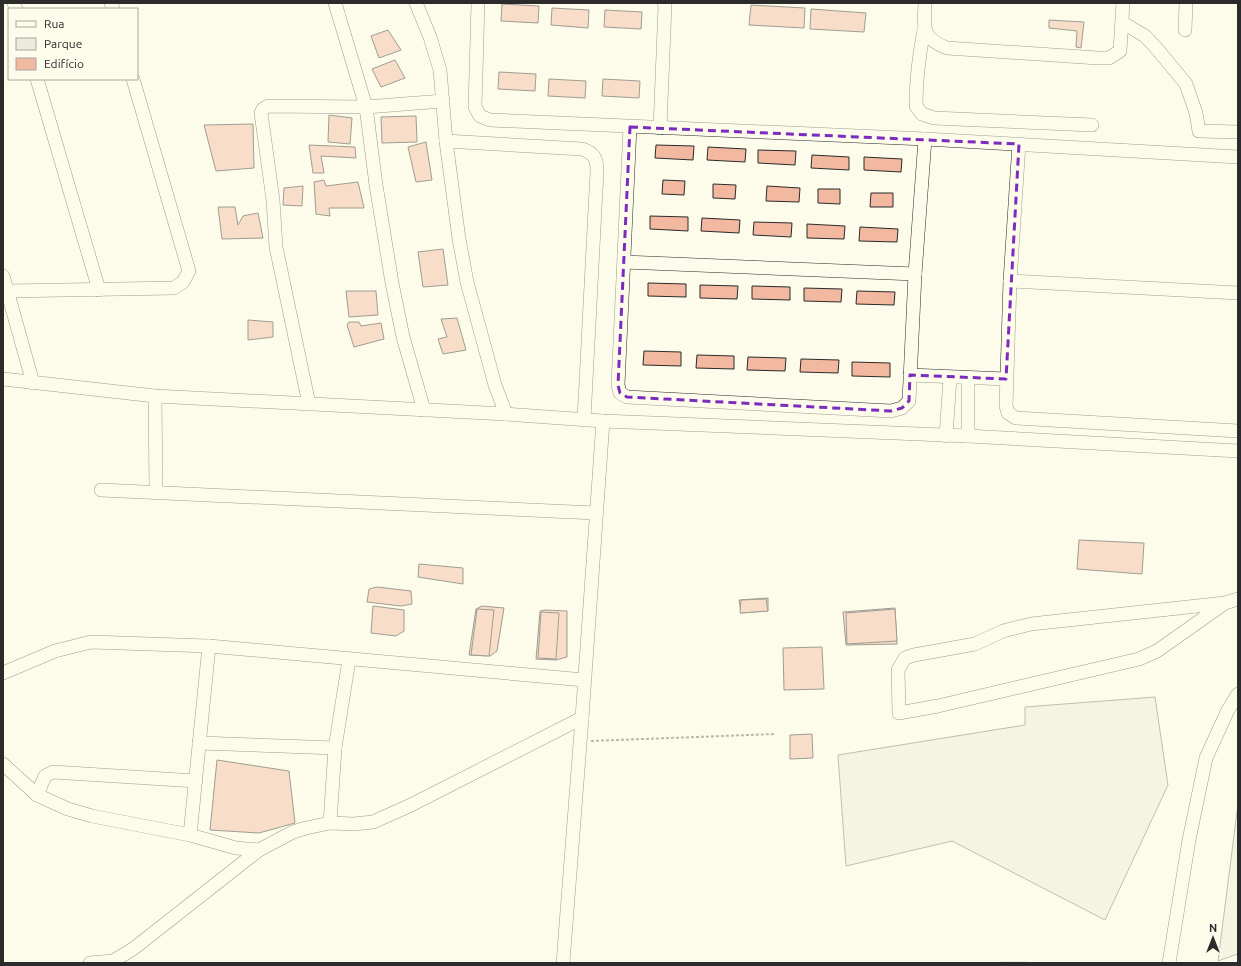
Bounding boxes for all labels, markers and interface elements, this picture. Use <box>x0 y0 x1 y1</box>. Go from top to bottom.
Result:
legend <box>8 8 138 80</box>
text: Rua <box>44 17 65 30</box>
text: Parque <box>44 37 82 50</box>
text: Edifício <box>44 57 84 70</box>
north arrow <box>1193 918 1233 958</box>
text: N <box>1209 922 1217 934</box>

